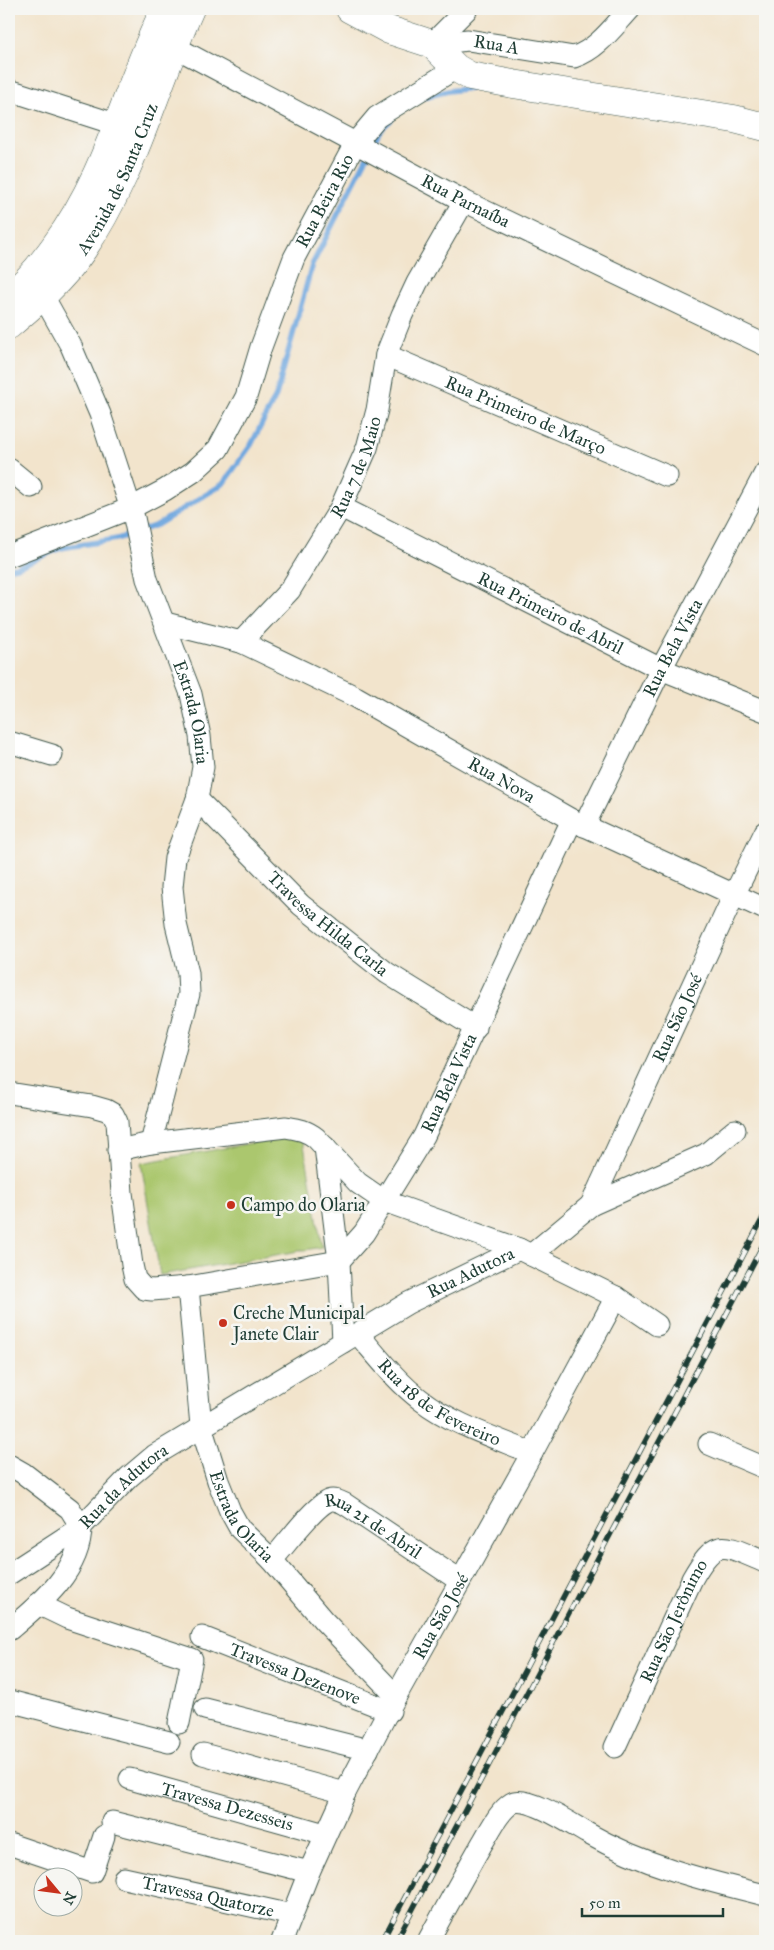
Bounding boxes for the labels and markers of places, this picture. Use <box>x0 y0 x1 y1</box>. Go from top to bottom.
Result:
place label: Campo do Olaria <box>241 1194 366 1216</box>
marker: Campo do Olaria <box>225 1199 237 1211</box>
place label: Creche Municipal Janete Clair <box>231 1302 365 1346</box>
marker: Creche Municipal Janete Clair <box>217 1317 229 1329</box>

